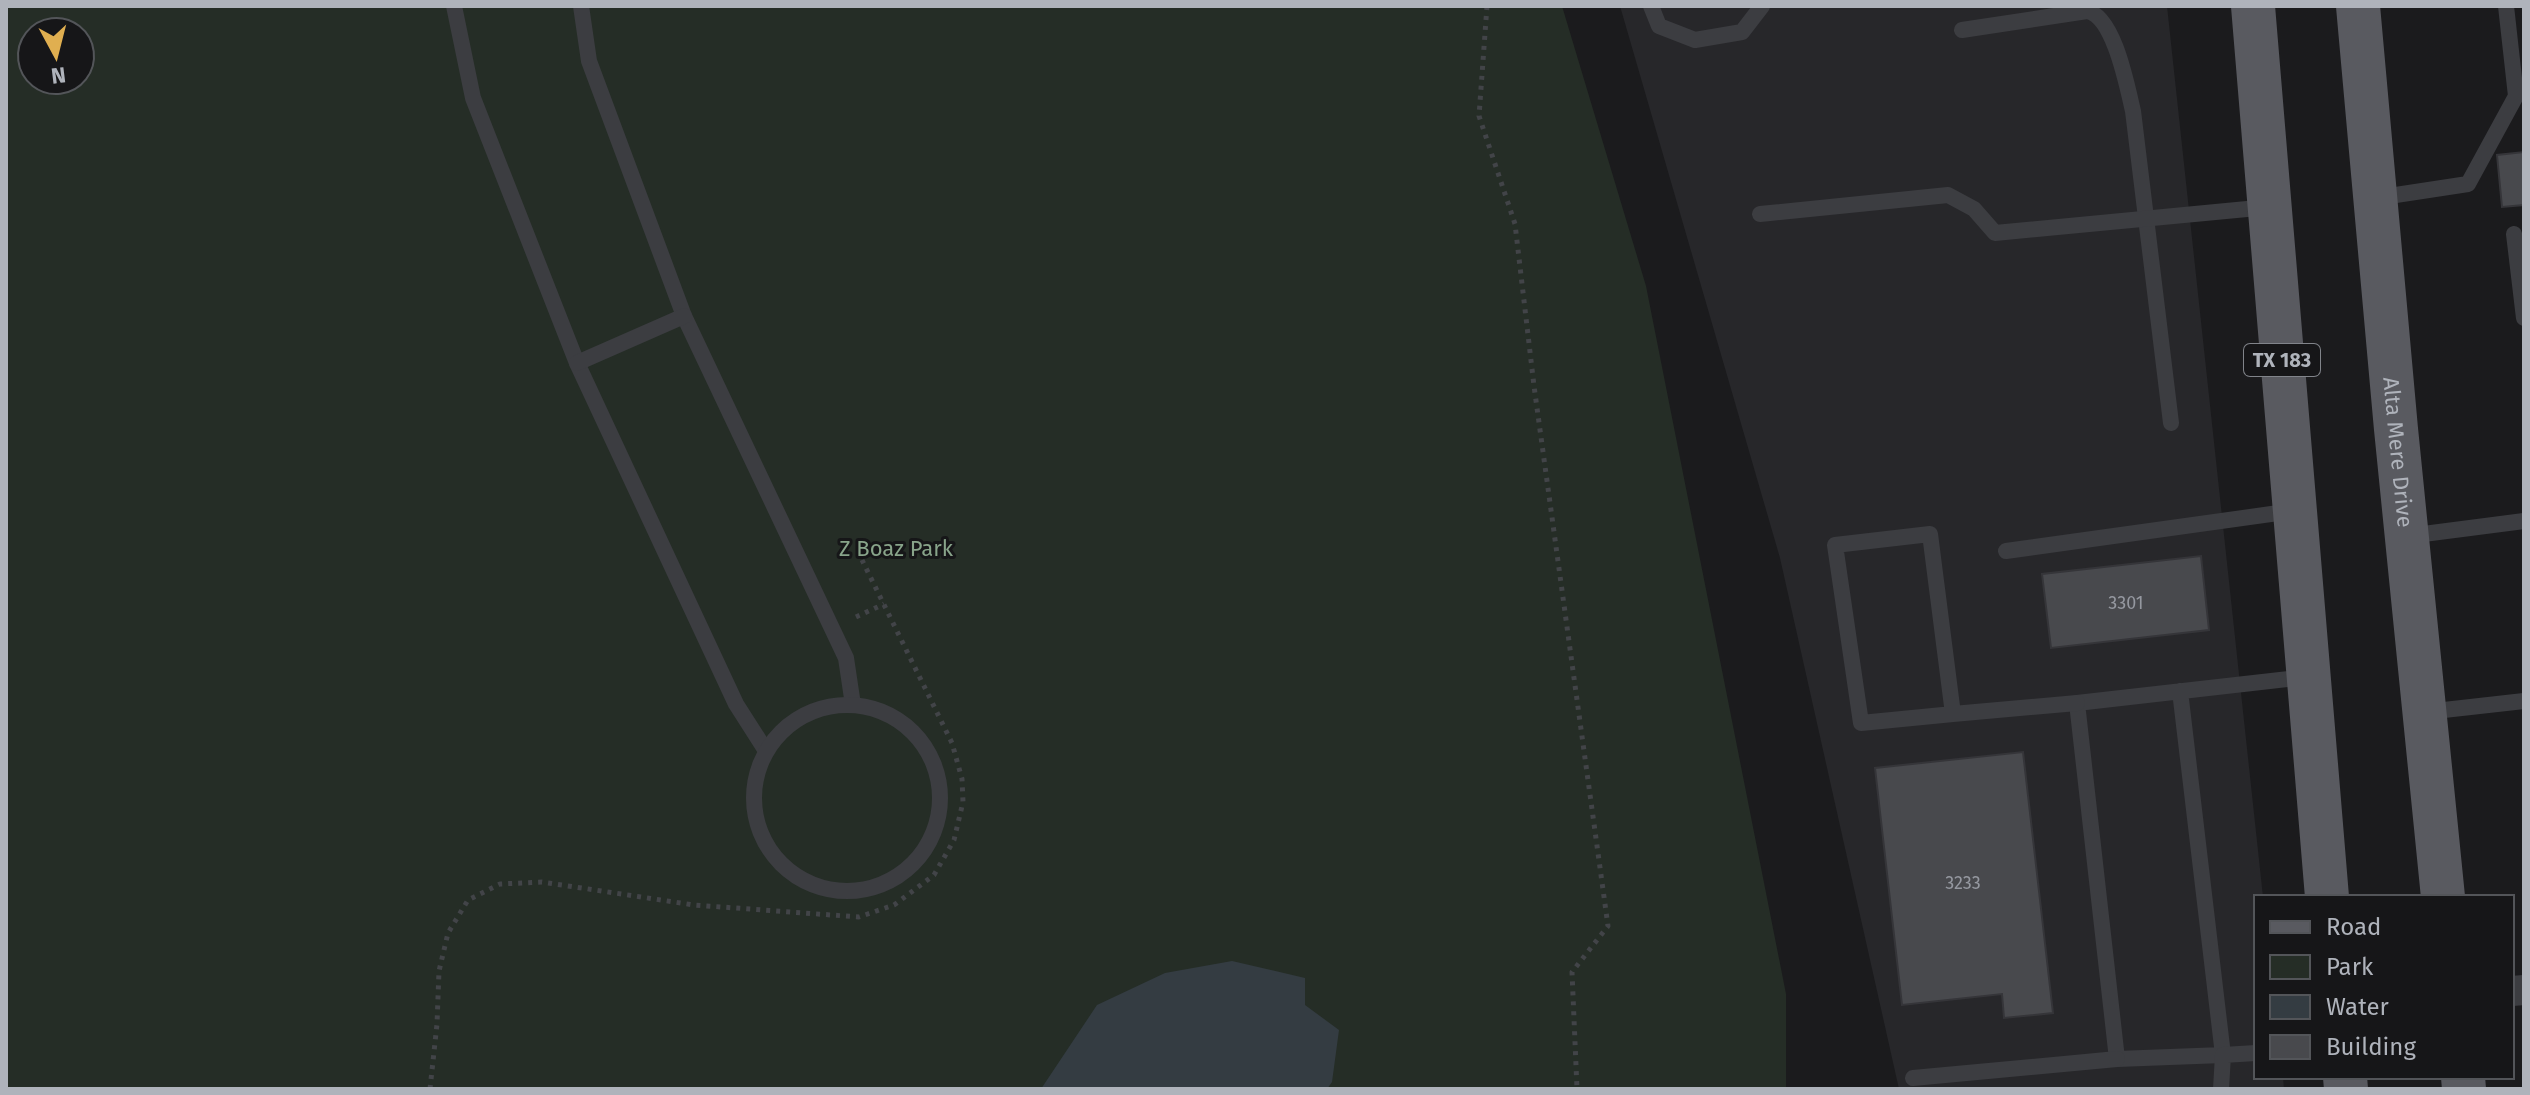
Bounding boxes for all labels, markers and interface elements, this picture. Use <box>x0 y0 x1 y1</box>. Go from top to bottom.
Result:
north arrow <box>16 16 96 96</box>
text: N <box>49 61 67 90</box>
road number: TX 183 <box>2244 344 2320 376</box>
street label: Alta Mere Drive <box>2377 376 2419 529</box>
park label: Z Boaz Park <box>839 535 954 562</box>
house number: 3301 <box>2108 592 2144 614</box>
house number: 3233 <box>1945 872 1981 894</box>
legend <box>2254 895 2514 1079</box>
text: Road <box>2326 913 2381 941</box>
text: Park <box>2326 953 2374 981</box>
text: Water <box>2326 993 2390 1021</box>
text: Building <box>2326 1033 2416 1061</box>

